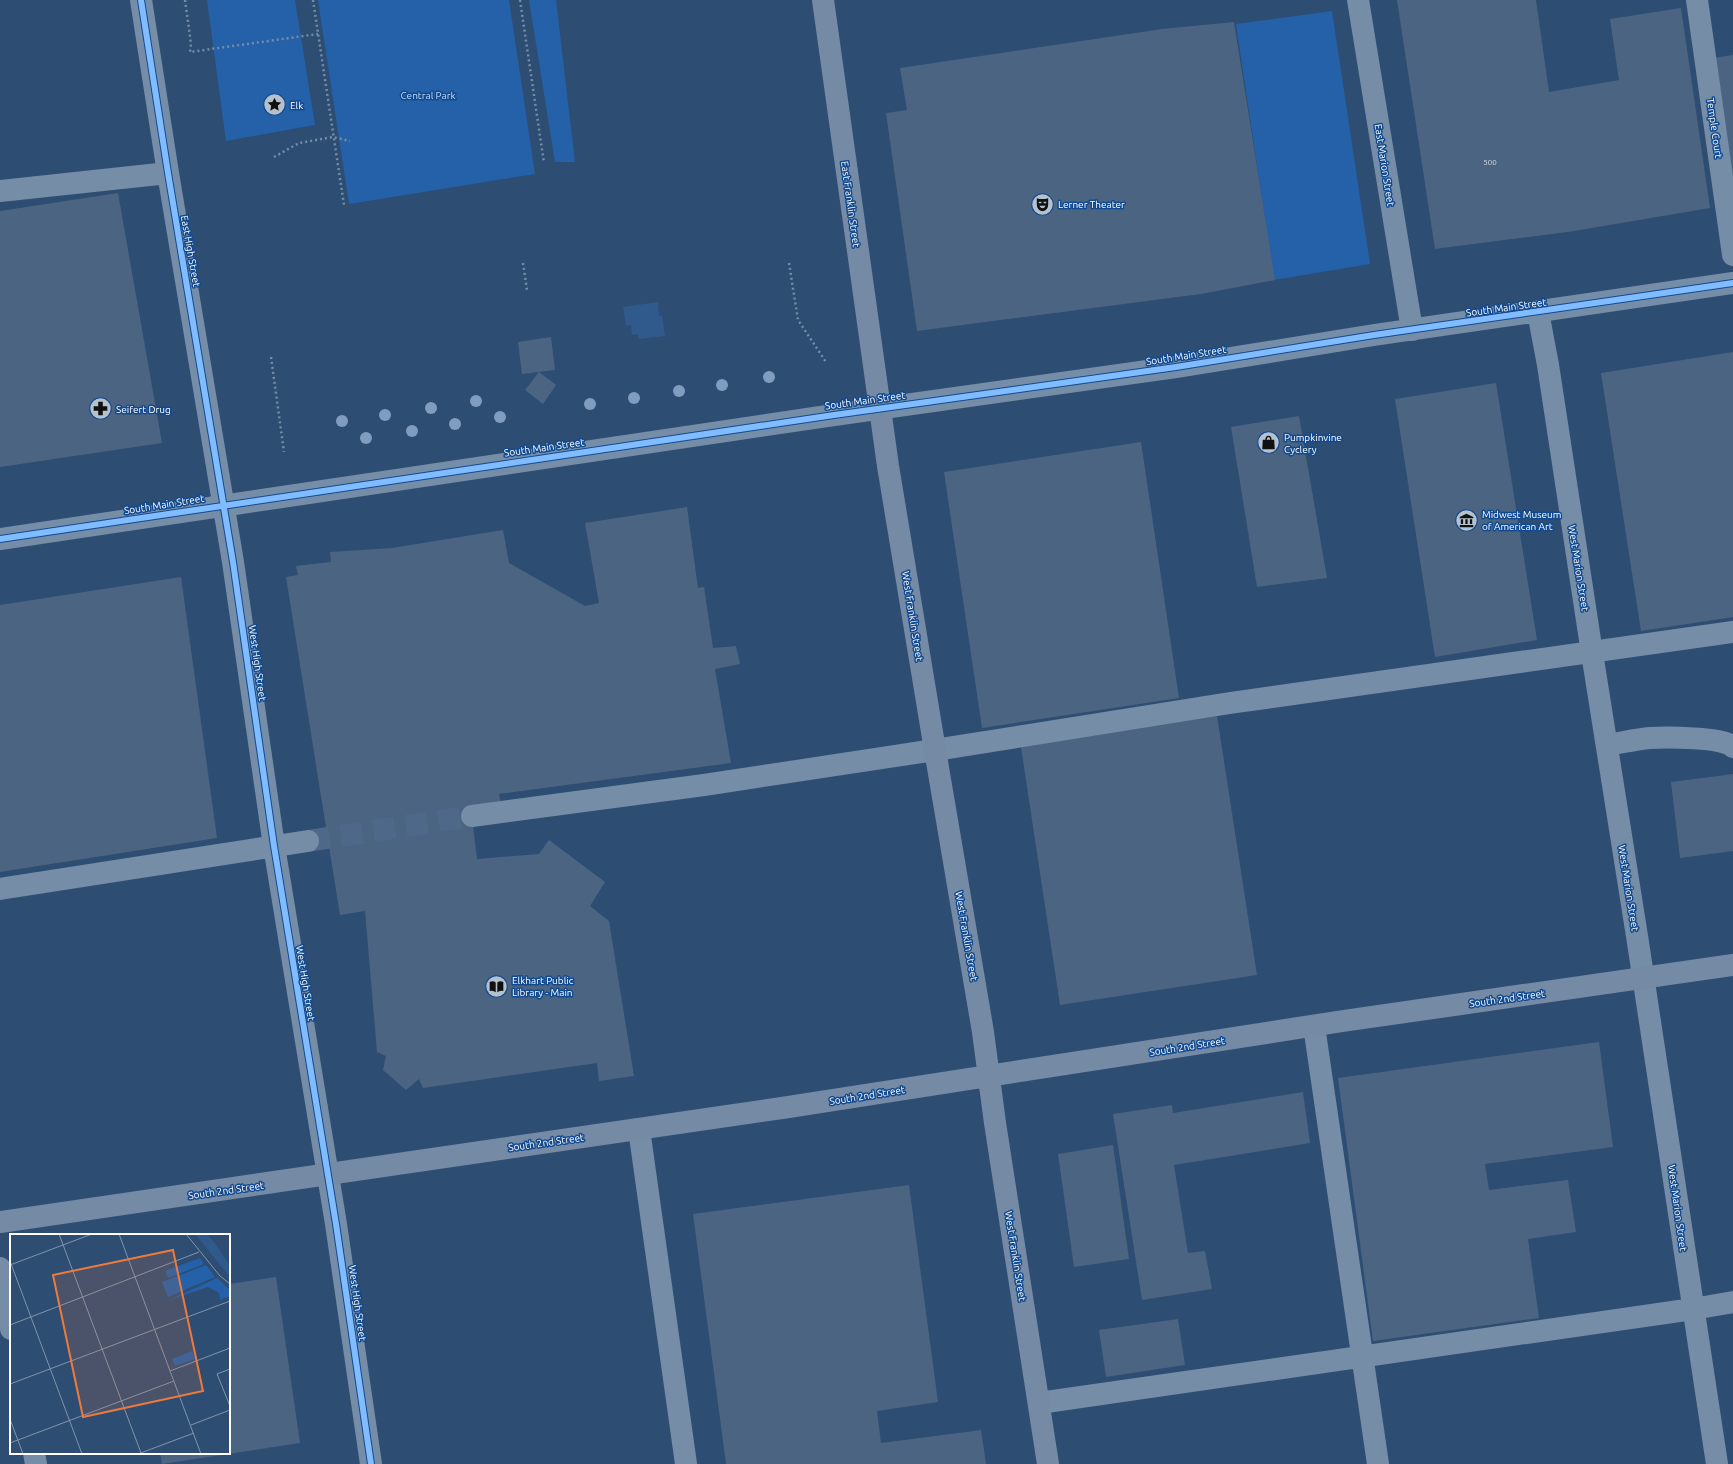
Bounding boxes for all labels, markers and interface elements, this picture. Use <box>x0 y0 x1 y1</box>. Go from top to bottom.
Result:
park label: Central Park <box>401 90 455 101</box>
place icon: Elk <box>261 92 287 118</box>
street label: Temple Court <box>1705 97 1724 159</box>
place label: Elk <box>290 100 303 111</box>
street label: East Marion Street <box>1373 123 1396 207</box>
house number: 500 <box>1483 158 1497 167</box>
street label: East Franklin Street <box>839 160 862 248</box>
theatre icon: Lerner Theater <box>1030 191 1056 217</box>
place label: Lerner Theater <box>1058 199 1125 210</box>
street label: East High Street <box>179 214 202 288</box>
street label: South Main Street <box>1465 296 1547 319</box>
street label: South Main Street <box>1145 344 1227 367</box>
street label: South Main Street <box>824 389 906 412</box>
pharmacy icon: Seifert Drug <box>88 396 114 422</box>
place label: Seifert Drug <box>116 404 171 415</box>
shop icon: Pumpkinvine Cyclery <box>1255 430 1281 456</box>
place label: Pumpkinvine Cyclery <box>1284 432 1342 455</box>
street label: South Main Street <box>503 436 585 459</box>
street label: South Main Street <box>123 493 205 516</box>
museum icon: Midwest Museum of American Art <box>1453 507 1479 533</box>
place label: Midwest Museum of American Art <box>1482 509 1561 532</box>
street label: West Marion Street <box>1566 524 1591 612</box>
street label: West Franklin Street <box>900 570 925 662</box>
street label: West High Street <box>247 625 268 702</box>
street label: West Marion Street <box>1616 844 1641 932</box>
street label: West Franklin Street <box>953 890 980 982</box>
street label: West High Street <box>294 945 317 1022</box>
library icon: Elkhart Public Library - Main <box>483 973 509 999</box>
place label: Elkhart Public Library - Main <box>512 975 574 998</box>
street label: South 2nd Street <box>1469 988 1546 1009</box>
street label: South 2nd Street <box>1149 1035 1226 1058</box>
street label: South 2nd Street <box>829 1084 906 1107</box>
street label: South 2nd Street <box>508 1132 585 1153</box>
street label: West Marion Street <box>1666 1164 1689 1252</box>
street label: South 2nd Street <box>188 1180 265 1201</box>
street label: West Franklin Street <box>1003 1210 1028 1302</box>
inset map <box>10 1234 230 1454</box>
street label: West High Street <box>347 1265 368 1342</box>

